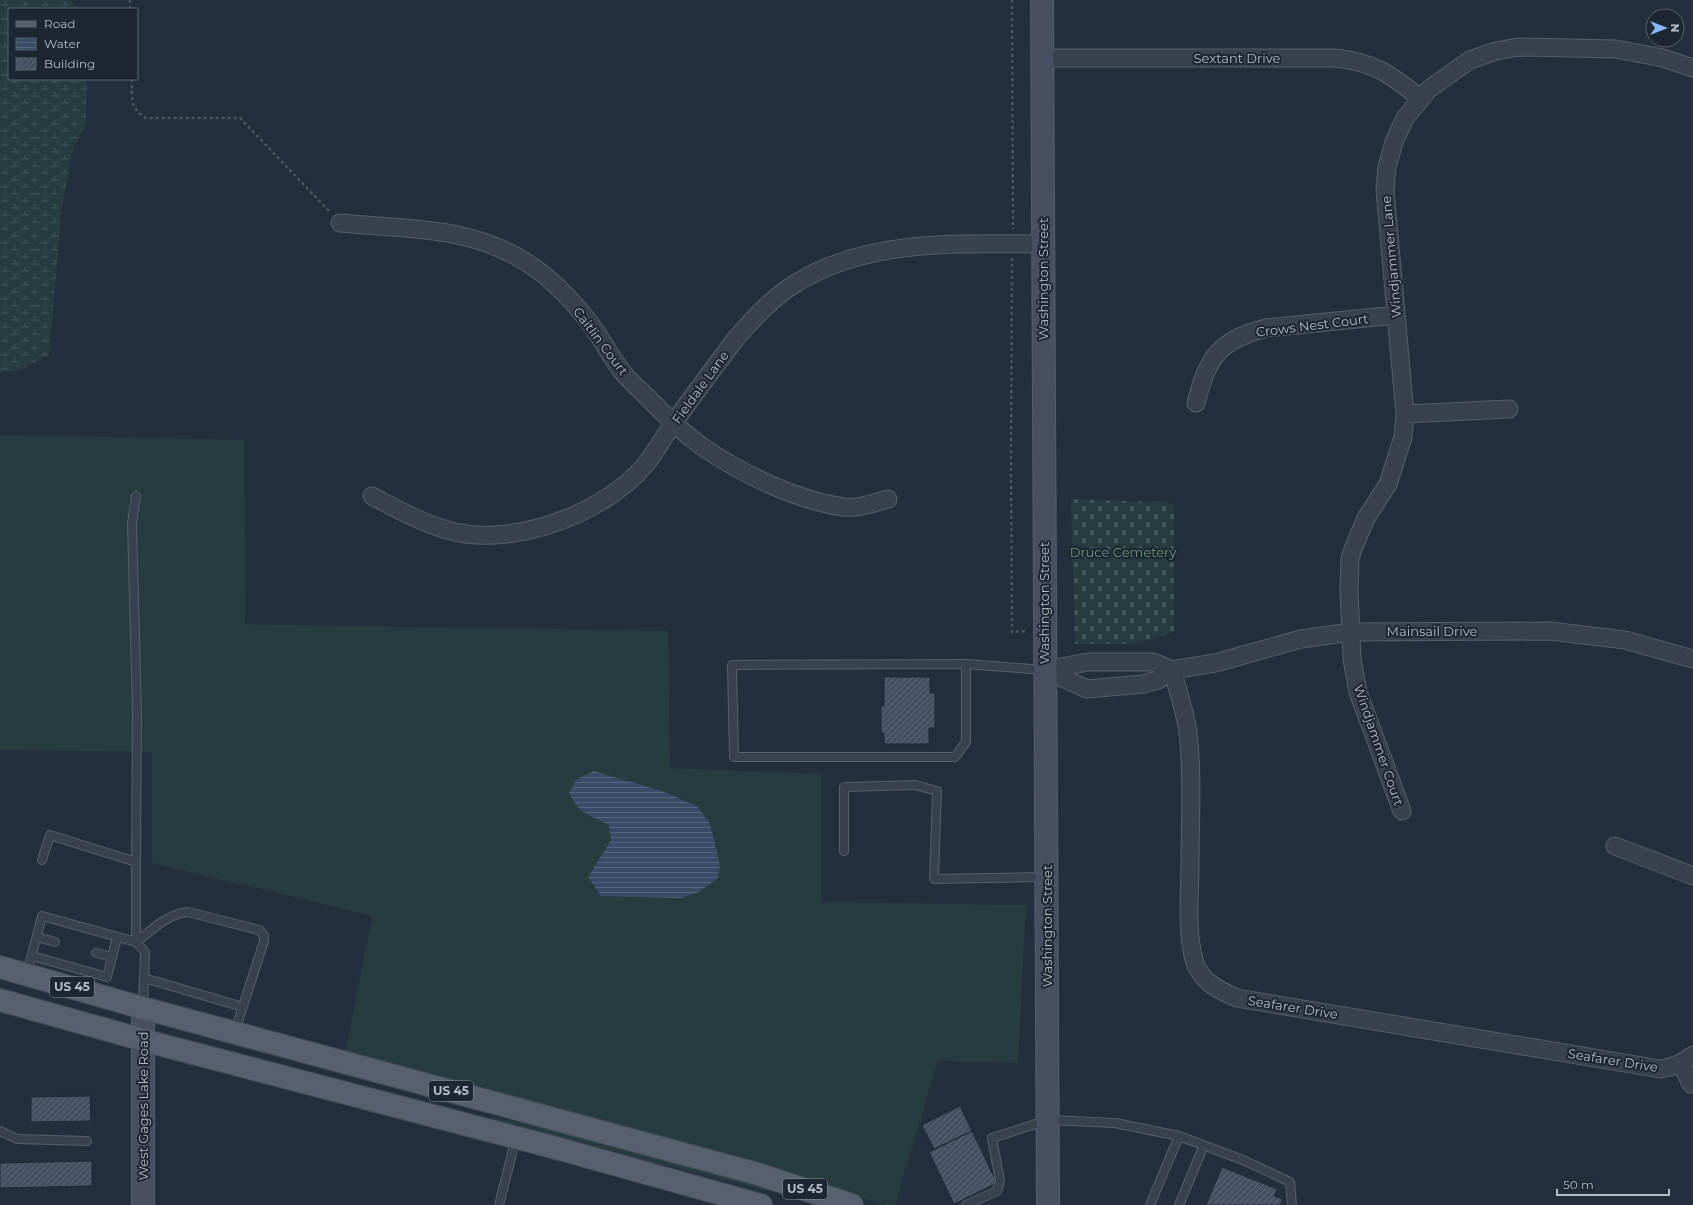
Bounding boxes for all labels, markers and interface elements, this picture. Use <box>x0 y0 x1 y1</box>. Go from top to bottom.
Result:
legend <box>8 8 138 80</box>
north arrow <box>1645 8 1685 48</box>
text: Road <box>44 16 75 31</box>
text: N <box>1668 24 1682 32</box>
text: Water <box>44 36 81 51</box>
street label: Sextant Drive <box>1194 50 1281 66</box>
text: Building <box>44 56 95 71</box>
street label: Windjammer Lane <box>1378 195 1404 319</box>
street label: Washington Street <box>1035 218 1051 340</box>
street label: Caitlin Court <box>570 304 632 378</box>
street label: Crows Nest Court <box>1255 310 1369 340</box>
street label: Fieldale Lane <box>668 347 732 427</box>
street label: Washington Street <box>1036 542 1052 664</box>
park label: Druce Cemetery <box>1070 544 1177 560</box>
street label: Mainsail Drive <box>1387 623 1478 639</box>
street label: Windjammer Court <box>1351 682 1407 808</box>
street label: Washington Street <box>1039 865 1055 987</box>
road number: US 45 <box>50 977 94 997</box>
street label: Seafarer Drive <box>1247 992 1339 1022</box>
street label: West Gages Lake Road <box>135 1032 151 1180</box>
street label: Seafarer Drive <box>1567 1045 1659 1075</box>
road number: US 45 <box>429 1081 473 1101</box>
scale bar <box>1557 1171 1669 1197</box>
text: 50 m <box>1563 1177 1594 1192</box>
road number: US 45 <box>783 1179 827 1199</box>

